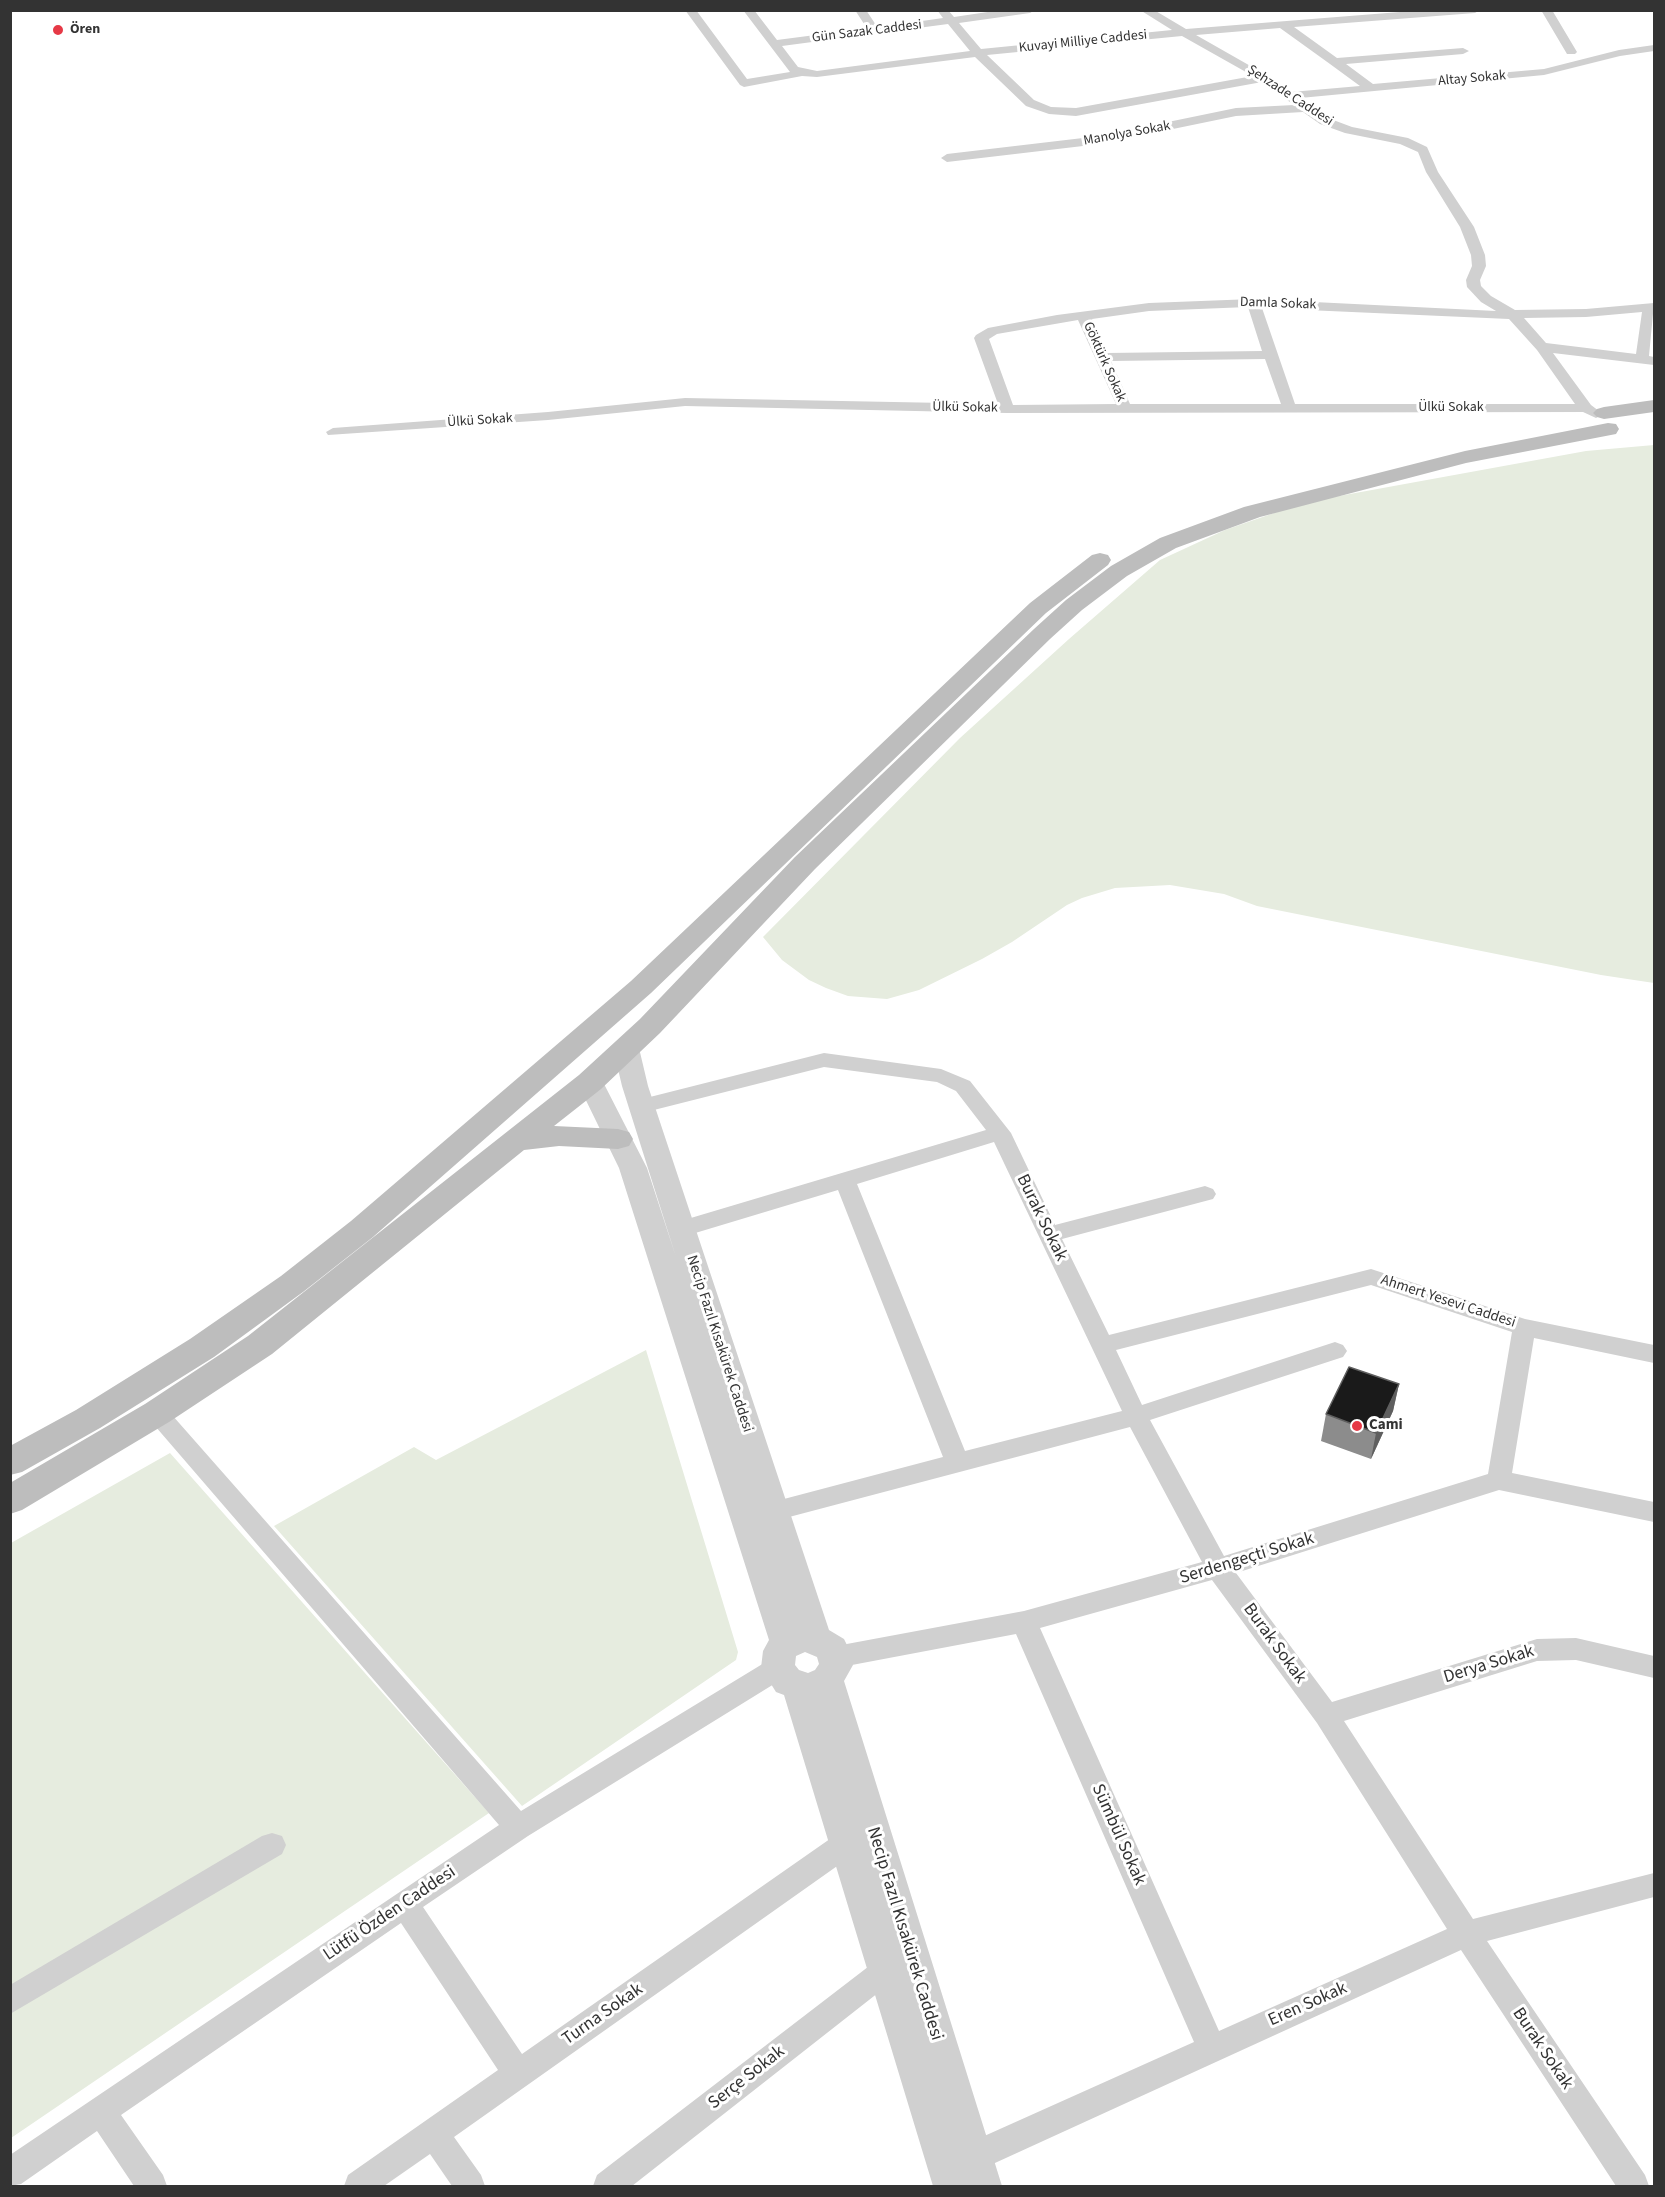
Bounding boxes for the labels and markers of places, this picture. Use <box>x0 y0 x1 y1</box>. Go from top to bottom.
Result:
place label: Ören <box>70 22 100 38</box>
marker: Ören <box>51 23 65 37</box>
place label: Cami <box>1369 1417 1403 1435</box>
marker: Cami <box>1350 1419 1364 1433</box>

